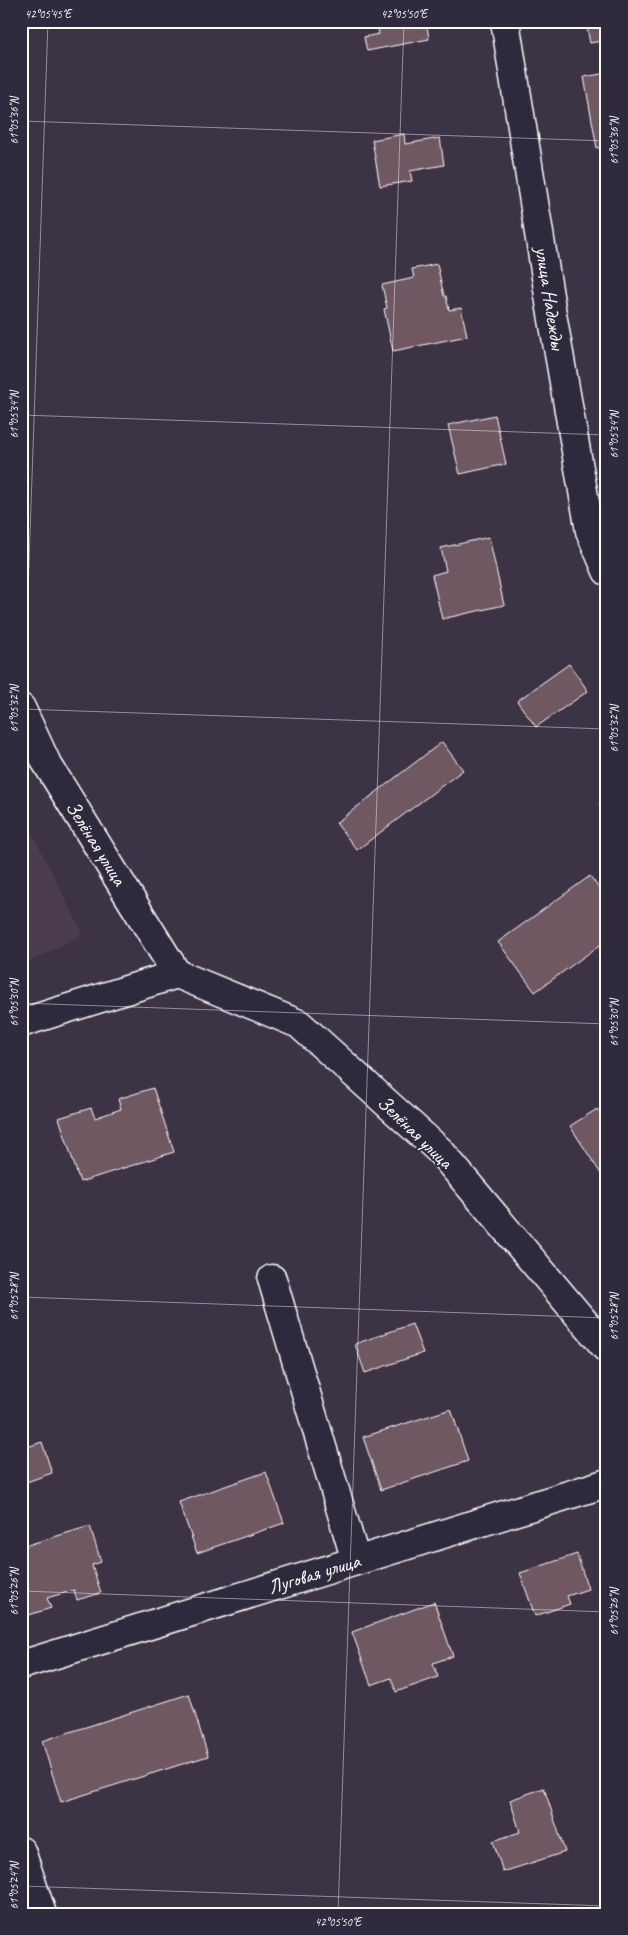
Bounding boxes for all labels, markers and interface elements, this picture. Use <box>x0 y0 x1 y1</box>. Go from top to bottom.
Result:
text: 42°05'45"E <box>25 6 73 22</box>
text: 42°05'50"E <box>381 6 429 22</box>
text: 61°05'36"N <box>6 96 22 145</box>
text: 61°05'36"N <box>606 116 622 165</box>
street label: улица Надежды <box>529 244 571 353</box>
text: 61°05'34"N <box>6 390 22 439</box>
text: 61°05'34"N <box>606 410 622 459</box>
text: 61°05'32"N <box>6 684 22 733</box>
text: 61°05'32"N <box>606 704 622 753</box>
street label: Зелёная улица <box>60 796 133 892</box>
text: 61°05'30"N <box>6 978 22 1027</box>
text: 61°05'30"N <box>606 998 622 1047</box>
street label: Зелёная улица <box>372 1090 459 1175</box>
text: 61°05'28"N <box>6 1272 22 1321</box>
text: 61°05'28"N <box>606 1292 622 1341</box>
street label: Луговая улица <box>265 1548 364 1600</box>
text: 61°05'26"N <box>6 1567 22 1616</box>
text: 61°05'26"N <box>606 1587 622 1636</box>
text: 61°05'24"N <box>6 1861 22 1910</box>
text: 42°05'50"E <box>315 1914 363 1930</box>

